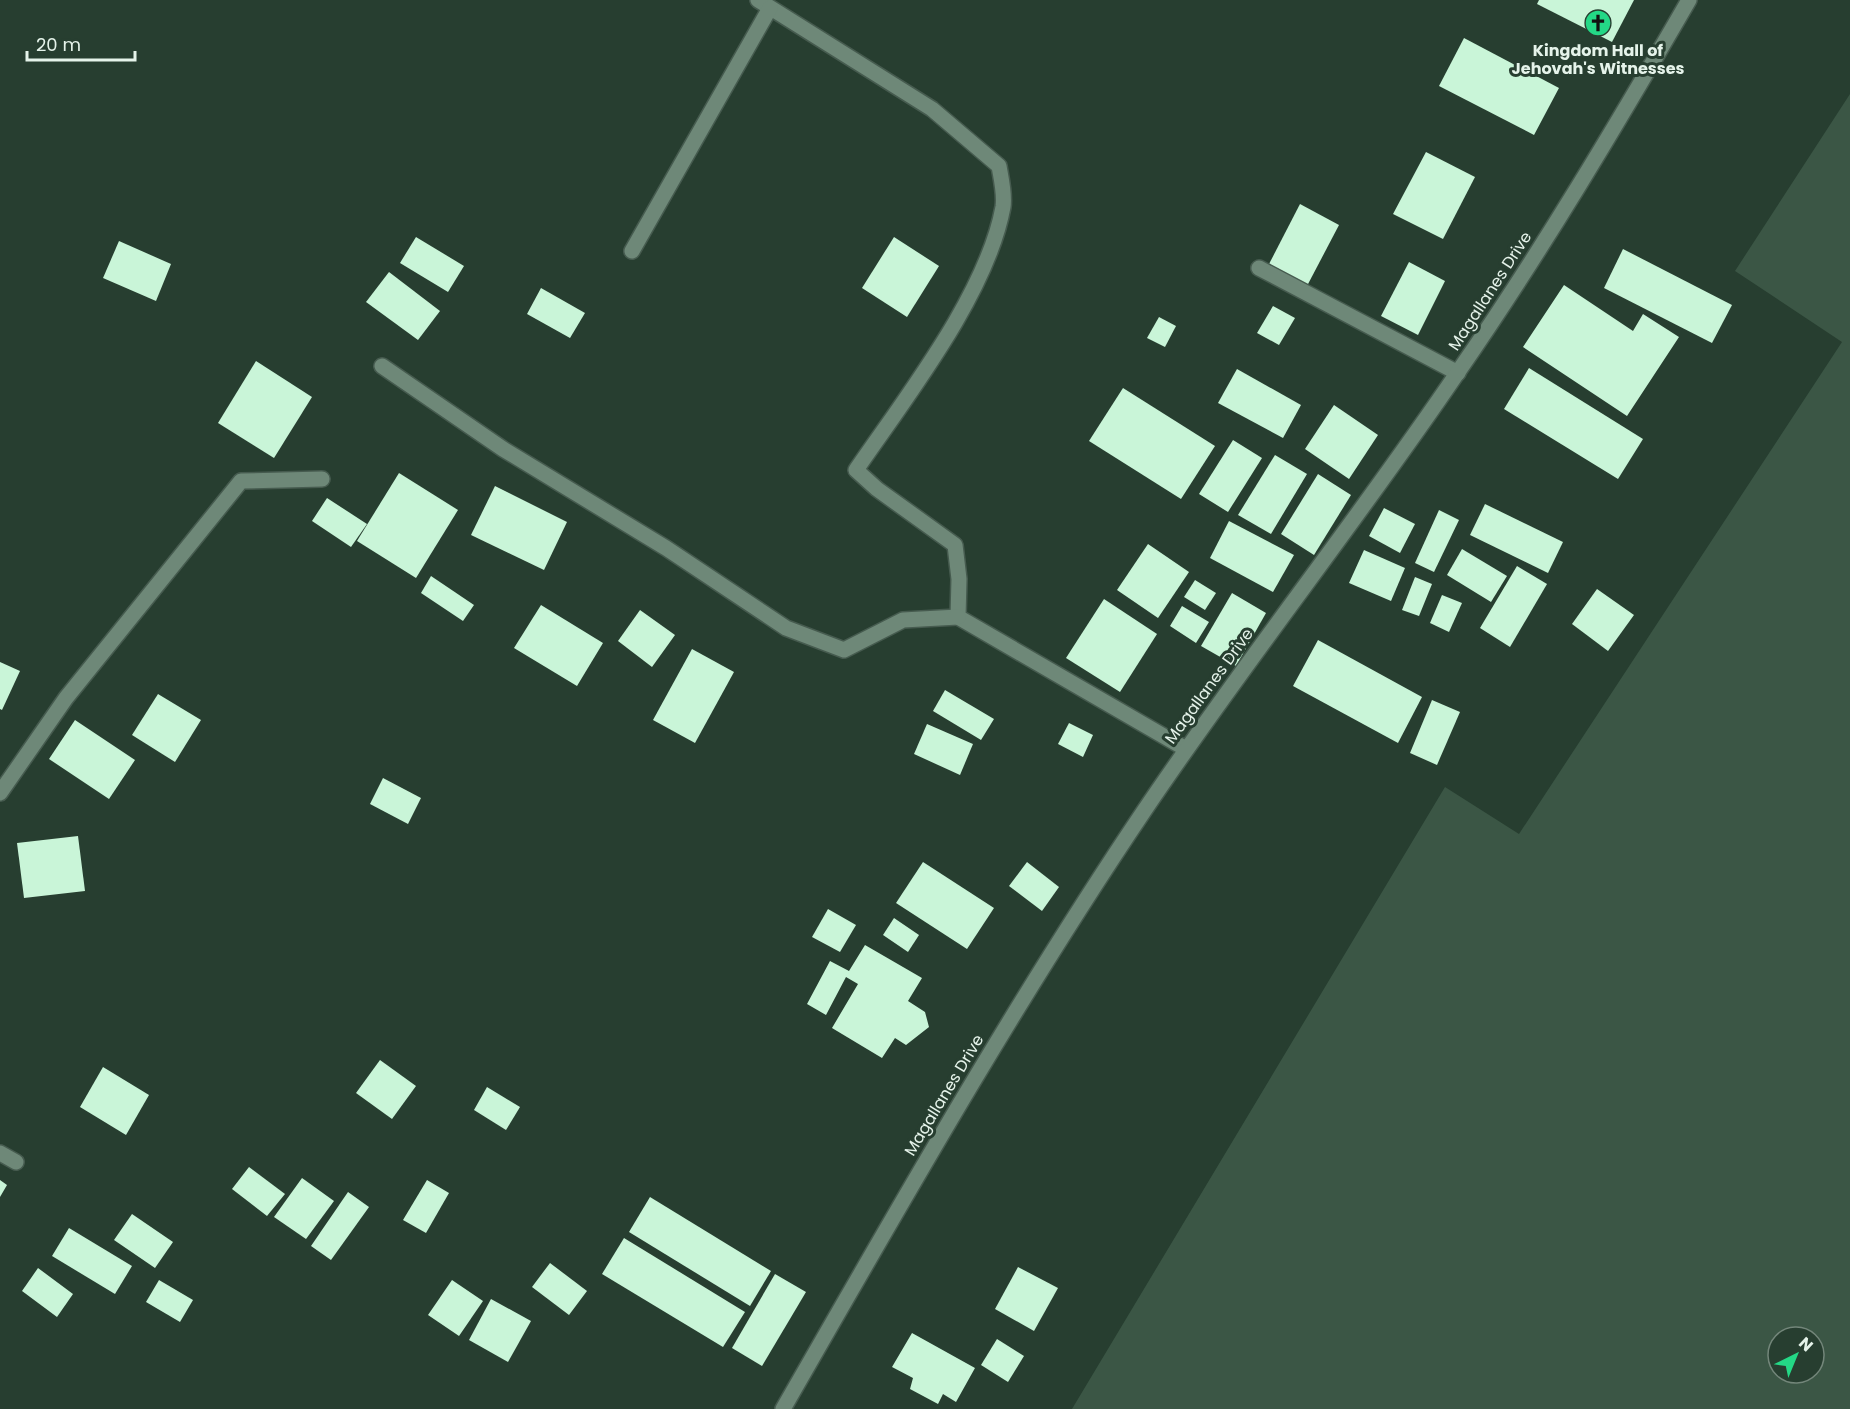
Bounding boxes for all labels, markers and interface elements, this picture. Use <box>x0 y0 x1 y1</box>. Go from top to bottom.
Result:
church icon: Kingdom Hall of Jehovah's Witnesses <box>1583 8 1613 38</box>
scale bar <box>27 24 135 62</box>
text: 20 m <box>36 32 81 57</box>
place label: Kingdom Hall of Jehovah's Witnesses <box>1512 39 1685 80</box>
street label: Magallanes Drive <box>1443 227 1537 355</box>
street label: Magallanes Drive <box>1159 623 1259 749</box>
street label: Magallanes Drive <box>899 1030 989 1160</box>
north arrow <box>1766 1325 1826 1385</box>
text: N <box>1794 1332 1818 1357</box>

